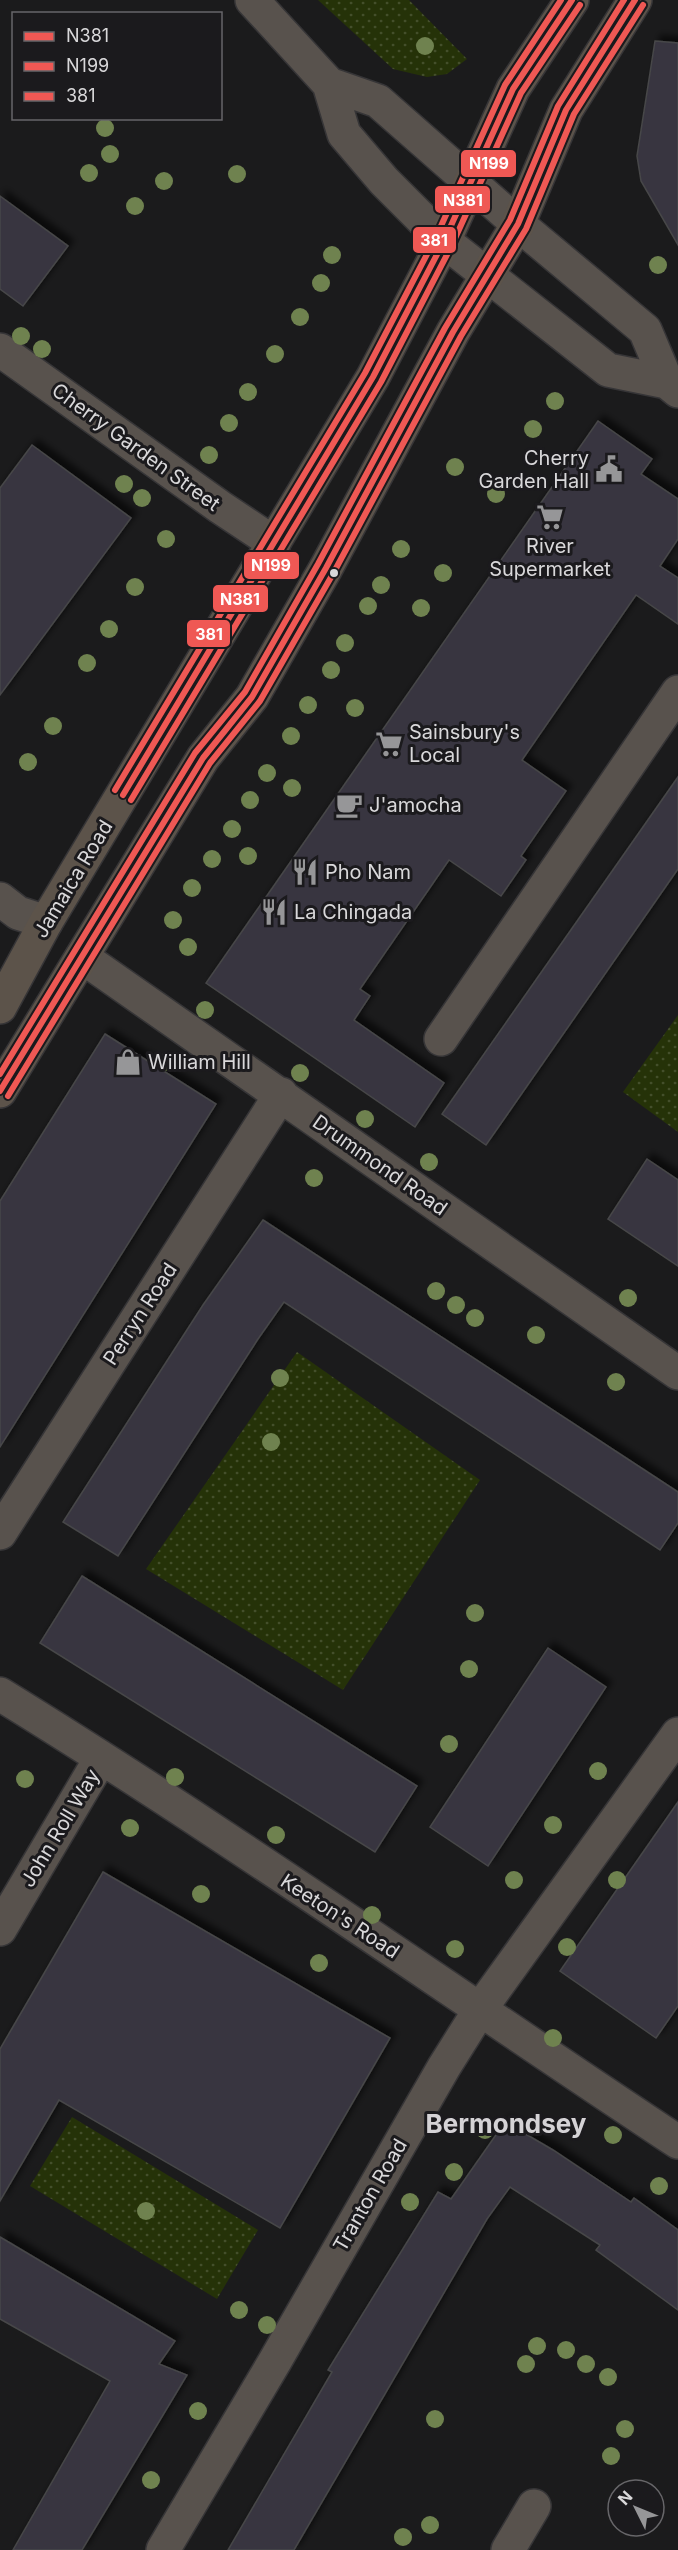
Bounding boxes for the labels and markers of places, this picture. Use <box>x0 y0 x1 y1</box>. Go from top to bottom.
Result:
place label: Cherry Garden Hall <box>479 446 589 493</box>
public building icon: Cherry Garden Hall <box>594 454 624 484</box>
supermarket icon: River Supermarket <box>535 502 565 532</box>
place label: River Supermarket <box>489 534 611 581</box>
unlabelled marker <box>328 567 340 579</box>
place label: Sainsbury's Local <box>409 720 520 767</box>
supermarket icon: Sainsbury's Local <box>374 729 404 759</box>
cafe icon: J'amocha <box>334 790 364 820</box>
place label: J'amocha <box>369 793 462 817</box>
restaurant icon: Pho Nam <box>290 857 320 887</box>
place label: Pho Nam <box>325 860 411 884</box>
restaurant icon: La Chingada <box>259 897 289 927</box>
place label: La Chingada <box>294 900 412 924</box>
shop icon: William Hill <box>113 1047 143 1077</box>
place label: William Hill <box>148 1050 251 1074</box>

